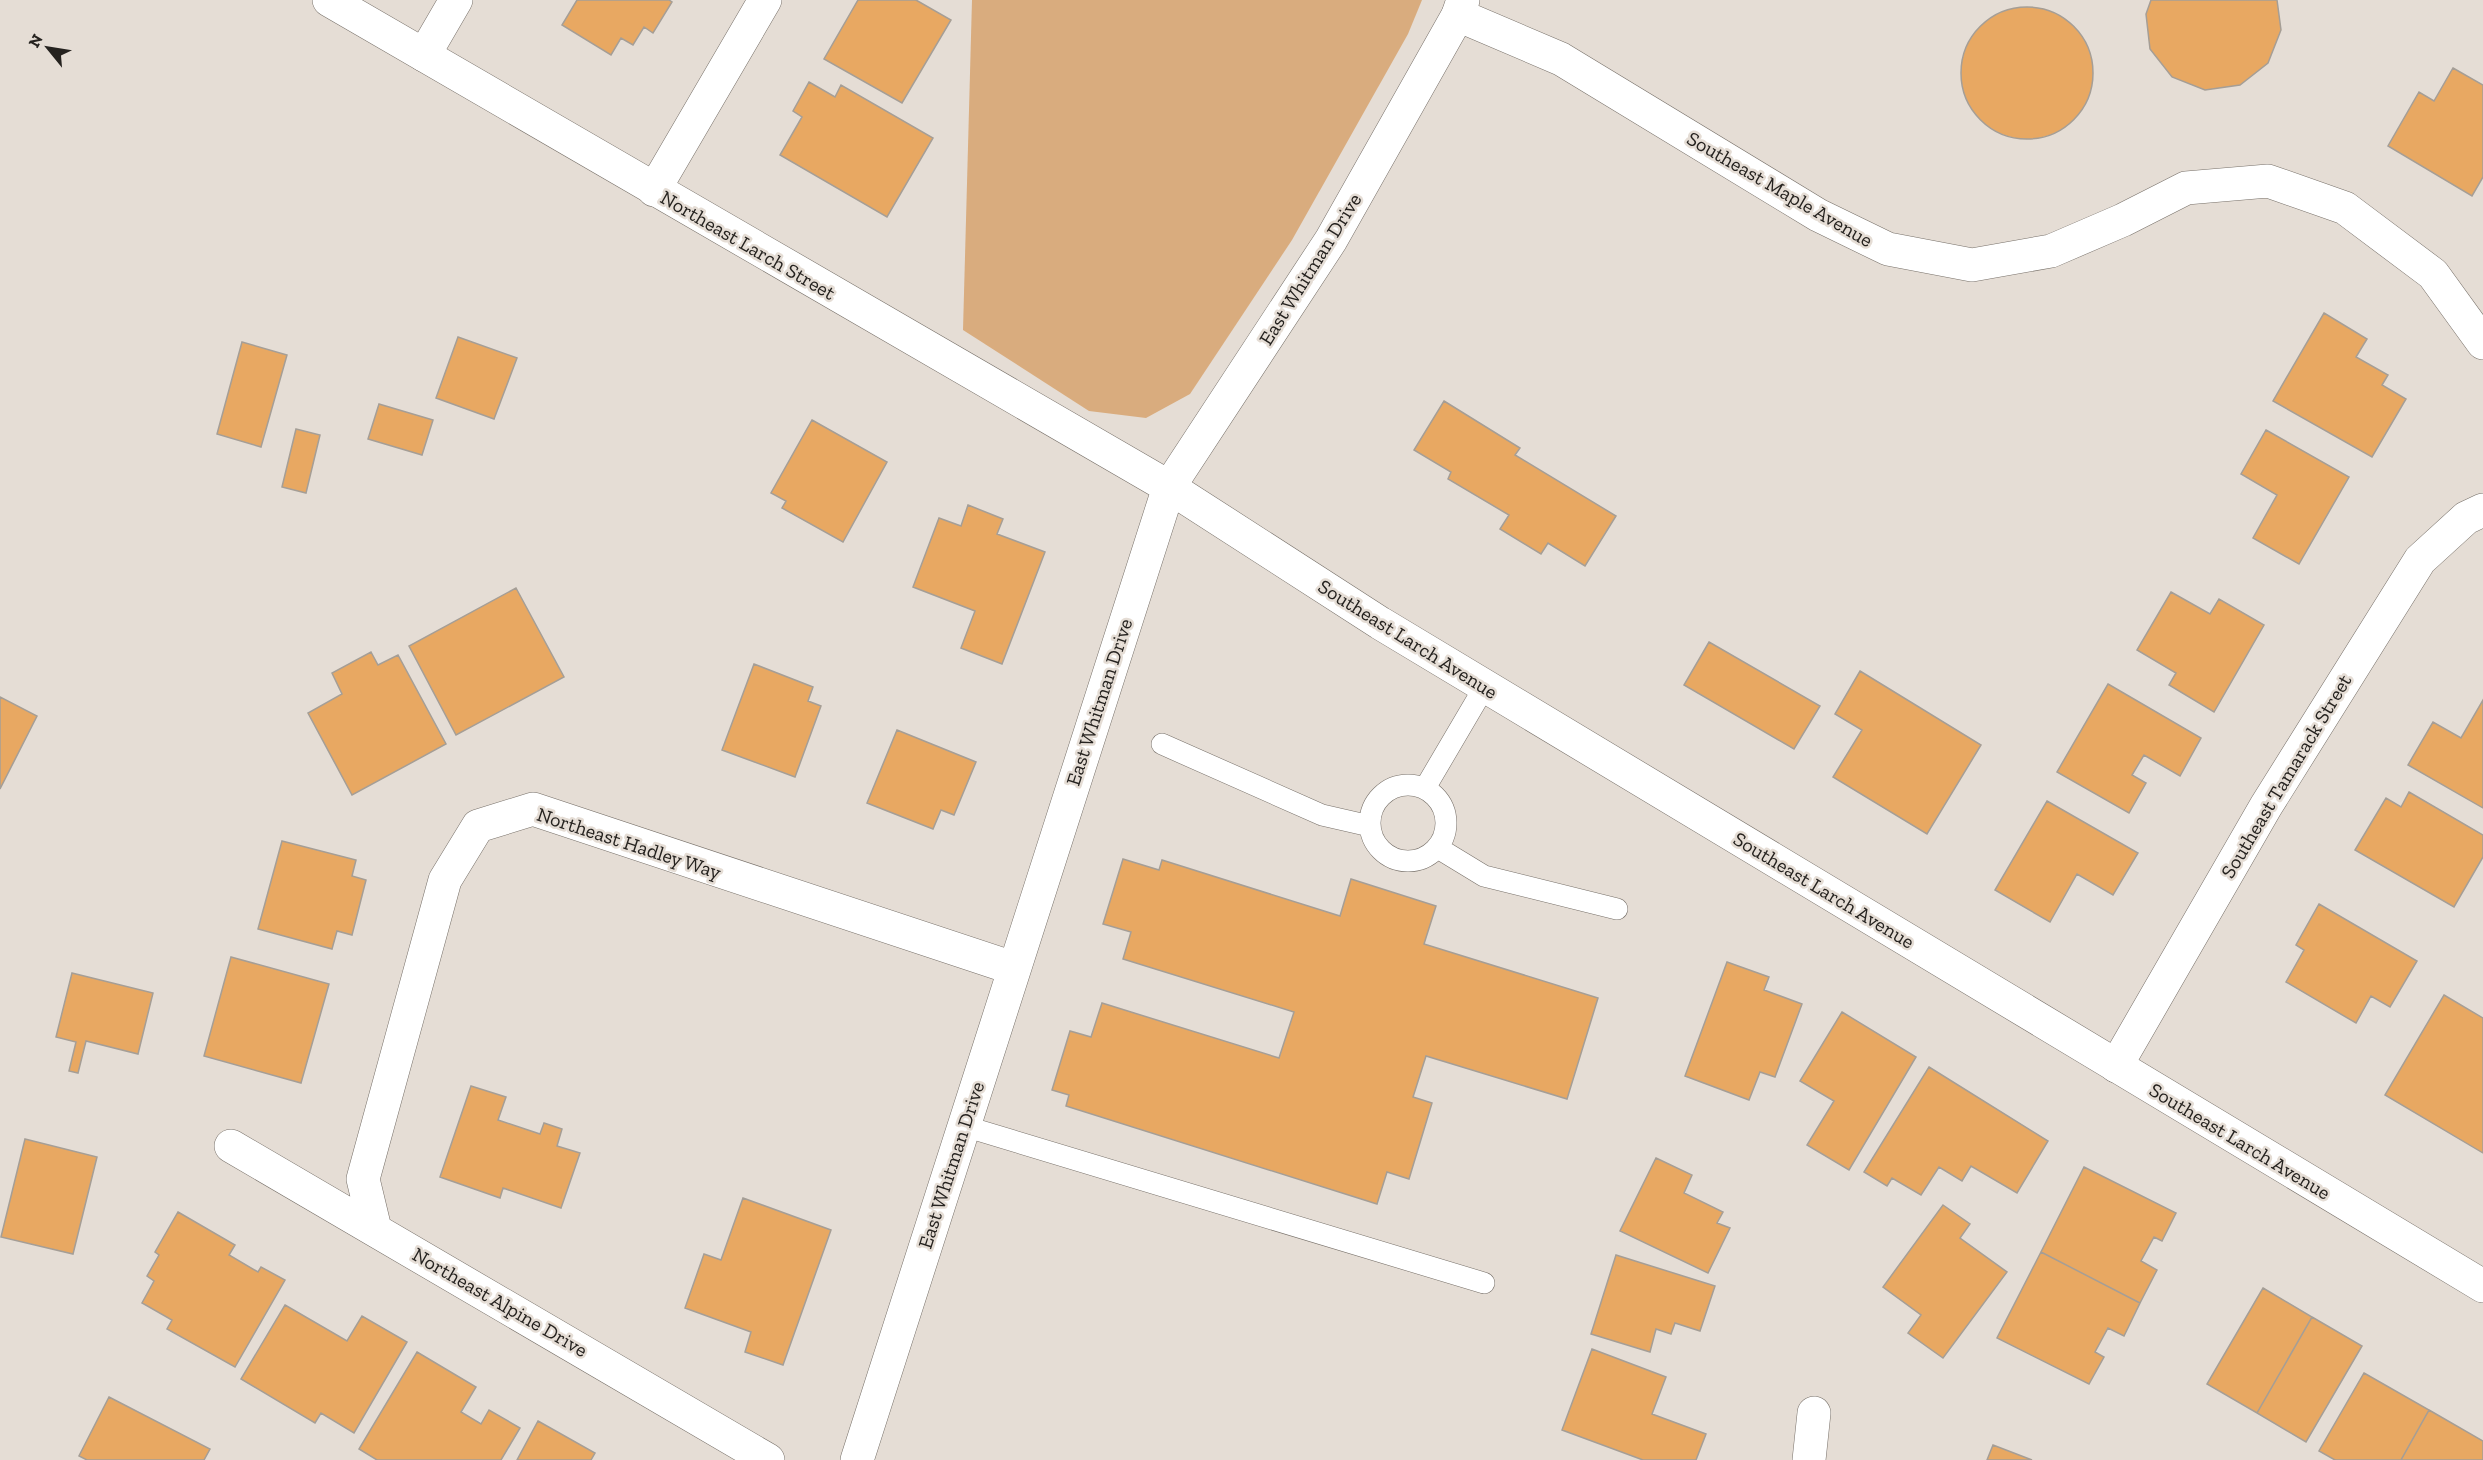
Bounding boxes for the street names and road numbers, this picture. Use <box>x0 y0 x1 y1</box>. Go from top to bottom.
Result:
street label: Southeast Maple Avenue <box>1683 126 1877 252</box>
street label: Northeast Larch Street <box>656 185 840 305</box>
street label: East Whitman Drive <box>1254 189 1366 349</box>
street label: Southeast Larch Avenue <box>1314 574 1502 704</box>
street label: East Whitman Drive <box>1061 615 1137 789</box>
street label: Southeast Tamarack Street <box>2216 669 2357 882</box>
street label: Northeast Hadley Way <box>534 802 725 884</box>
street label: Southeast Larch Avenue <box>1729 826 1919 954</box>
street label: Southeast Larch Avenue <box>2145 1077 2335 1205</box>
street label: East Whitman Drive <box>913 1078 989 1252</box>
street label: Northeast Alpine Drive <box>408 1242 592 1362</box>

